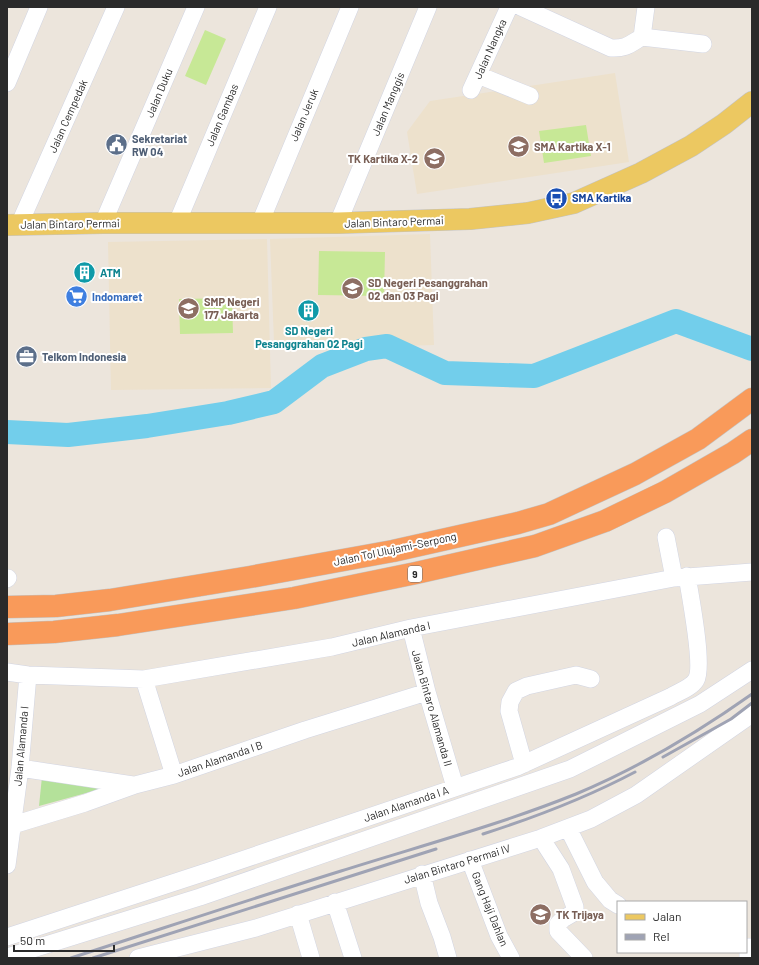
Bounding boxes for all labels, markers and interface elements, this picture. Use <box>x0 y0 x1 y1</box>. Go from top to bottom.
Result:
street label: Jalan Nangka <box>471 17 509 81</box>
street label: Jalan Duku <box>142 66 175 119</box>
street label: Jalan Manggis <box>368 70 407 137</box>
street label: Jalan Cempedak <box>46 77 90 154</box>
street label: Jalan Gambas <box>203 82 241 148</box>
street label: Jalan Jeruk <box>287 86 321 143</box>
public building icon: Sekretariat RW 04 <box>103 132 129 158</box>
place label: Sekretariat RW 04 <box>132 132 187 158</box>
school or university icon: SMA Kartika X-1 <box>505 134 531 160</box>
place label: SMA Kartika X-1 <box>534 140 611 153</box>
school or university icon: TK Kartika X-2 <box>421 146 447 172</box>
place label: TK Kartika X-2 <box>348 152 418 165</box>
bus stop icon: SMA Kartika <box>543 185 569 211</box>
place label: SMA Kartika <box>572 191 632 204</box>
street label: Jalan Bintaro Permai <box>344 213 444 230</box>
street label: Jalan Bintaro Permai <box>20 216 120 231</box>
building icon: ATM <box>71 260 97 286</box>
place label: ATM <box>100 266 121 279</box>
school or university icon: SD Negeri Pesanggrahan 02 dan 03 Pagi <box>339 276 365 302</box>
place label: SD Negeri Pesanggrahan 02 dan 03 Pagi <box>368 276 488 302</box>
supermarket icon: Indomaret <box>64 284 90 310</box>
place label: Indomaret <box>92 290 142 303</box>
school or university icon: SMP Negeri 177 Jakarta <box>176 295 202 321</box>
place label: SMP Negeri 177 Jakarta <box>204 295 260 321</box>
building icon: SD Negeri Pesanggrahan 02 Pagi <box>296 298 322 324</box>
place label: SD Negeri Pesanggrahan 02 Pagi <box>255 324 363 350</box>
office icon: Telkom Indonesia <box>13 344 39 370</box>
place label: Telkom Indonesia <box>42 350 127 363</box>
street label: Jalan Tol Ulujami–Serpong <box>332 529 458 568</box>
road number: 9 <box>408 566 422 582</box>
street label: Jalan Alamanda I <box>350 618 431 649</box>
street label: Jalan Bintaro Alamanda II <box>410 648 455 768</box>
street label: Jalan Alamanda I <box>11 705 30 787</box>
street label: Jalan Alamanda I B <box>175 738 264 779</box>
street label: Jalan Alamanda I A <box>362 783 450 824</box>
street label: Jalan Bintaro Permai IV <box>402 841 512 886</box>
street label: Gang Haji Dahlan <box>470 870 511 948</box>
legend <box>617 901 747 953</box>
school or university icon: TK Trijaya <box>527 902 553 928</box>
place label: TK Trijaya <box>556 908 604 921</box>
text: Jalan <box>653 909 681 923</box>
scale bar <box>14 927 114 953</box>
text: Rel <box>653 929 669 943</box>
text: 50 m <box>20 933 45 947</box>

